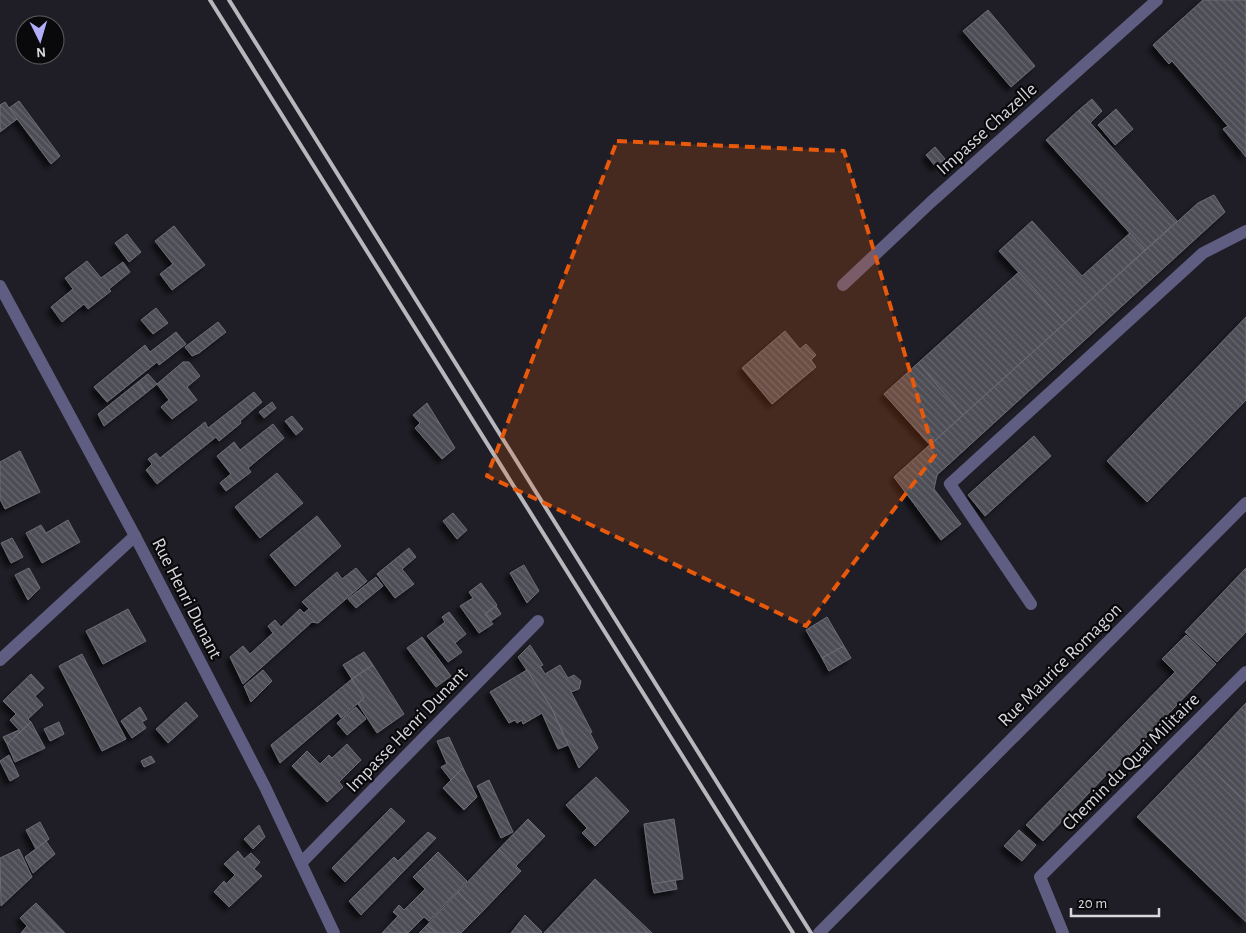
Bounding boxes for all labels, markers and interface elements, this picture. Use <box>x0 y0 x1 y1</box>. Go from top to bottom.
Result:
north arrow <box>15 15 65 65</box>
text: N <box>36 45 47 59</box>
street label: Impasse Chazelle <box>933 79 1041 179</box>
street label: Rue Henri Dunant <box>148 535 225 662</box>
street label: Rue Maurice Romagon <box>995 600 1125 730</box>
street label: Impasse Henri Dunant <box>343 664 471 796</box>
street label: Chemin du Quai Militaire <box>1059 690 1203 834</box>
scale bar <box>1071 886 1158 918</box>
text: 20 m <box>1078 896 1107 911</box>

